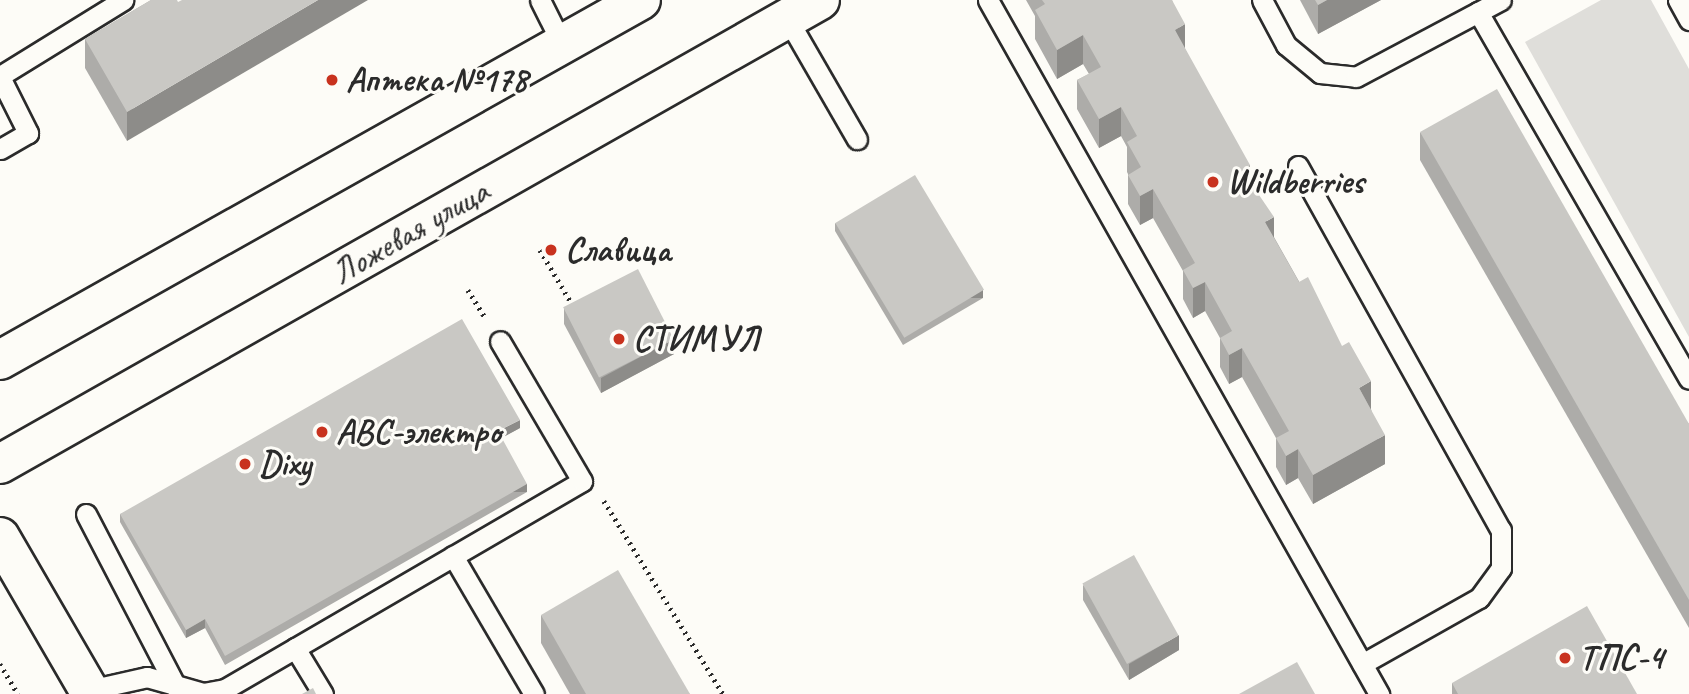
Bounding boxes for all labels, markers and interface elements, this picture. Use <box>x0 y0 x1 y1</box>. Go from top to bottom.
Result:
place label: Аптека №178 <box>346 59 528 101</box>
marker: Аптека №178 <box>324 72 340 88</box>
place label: Wildberries <box>1227 161 1364 203</box>
street label: Ложевая улица <box>323 170 497 294</box>
marker: Wildberries <box>1205 174 1221 190</box>
place label: Славица <box>565 229 671 271</box>
marker: Славица <box>543 242 559 258</box>
place label: СТИМУЛ <box>633 318 760 360</box>
marker: СТИМУЛ <box>611 331 627 347</box>
place label: АВС-электро <box>336 411 501 453</box>
marker: АВС-электро <box>314 424 330 440</box>
place label: Dixy <box>259 443 311 485</box>
marker: Dixy <box>237 456 253 472</box>
place label: ТПС-4 <box>1579 637 1664 679</box>
marker: ТПС-4 <box>1557 650 1573 666</box>

